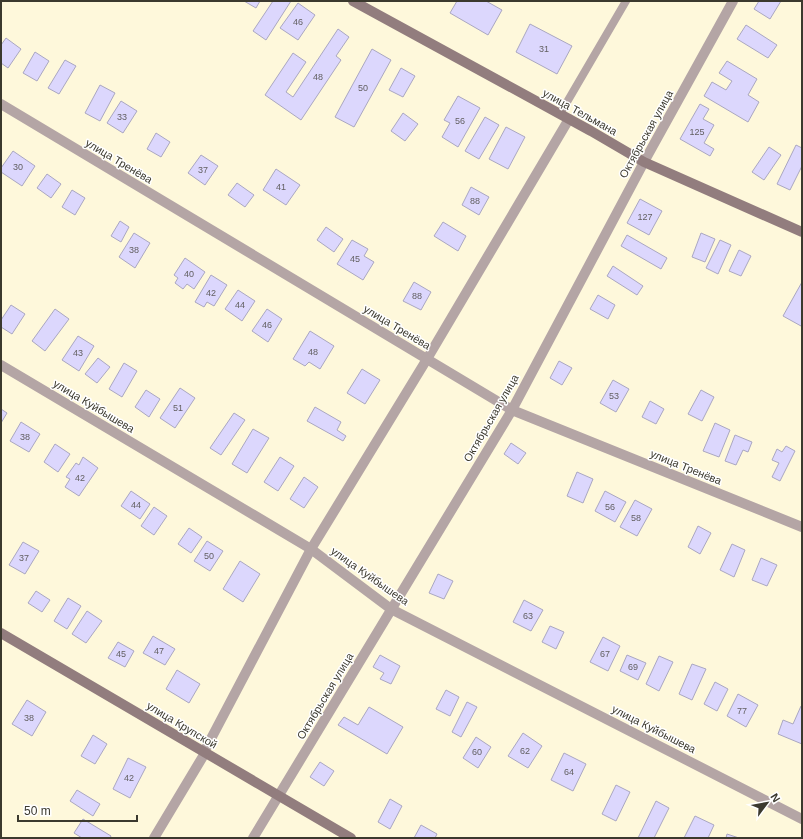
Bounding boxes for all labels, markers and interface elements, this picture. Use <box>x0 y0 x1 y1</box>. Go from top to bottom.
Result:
house number: 46 <box>293 17 303 27</box>
house number: 31 <box>539 44 549 54</box>
house number: 48 <box>313 72 323 82</box>
house number: 50 <box>358 83 368 93</box>
street label: улица Тельмана <box>541 87 620 138</box>
street label: Октябрьская улица <box>617 87 676 180</box>
house number: 33 <box>117 112 127 122</box>
house number: 56 <box>455 116 465 126</box>
house number: 125 <box>689 127 705 137</box>
street label: улица Тренёва <box>83 136 155 186</box>
house number: 30 <box>13 162 23 172</box>
house number: 37 <box>198 165 208 175</box>
house number: 41 <box>276 182 286 192</box>
house number: 88 <box>470 196 480 206</box>
house number: 127 <box>637 212 653 222</box>
house number: 38 <box>129 245 139 255</box>
house number: 45 <box>350 254 360 264</box>
house number: 40 <box>184 269 194 279</box>
house number: 42 <box>206 288 216 298</box>
house number: 88 <box>412 291 422 301</box>
house number: 44 <box>235 300 245 310</box>
street label: улица Тренёва <box>361 302 433 352</box>
house number: 46 <box>262 320 272 330</box>
house number: 48 <box>308 347 318 357</box>
house number: 43 <box>73 348 83 358</box>
street label: Октябрьская улица <box>461 372 521 464</box>
street label: улица Куйбышева <box>51 377 137 435</box>
house number: 53 <box>609 391 619 401</box>
house number: 51 <box>173 403 183 413</box>
house number: 38 <box>20 432 30 442</box>
street label: улица Тренёва <box>649 447 724 487</box>
house number: 42 <box>75 473 85 483</box>
house number: 44 <box>131 500 141 510</box>
house number: 56 <box>605 502 615 512</box>
house number: 58 <box>631 513 641 523</box>
street label: улица Куйбышева <box>329 545 412 608</box>
house number: 50 <box>204 551 214 561</box>
house number: 37 <box>19 553 29 563</box>
house number: 63 <box>523 611 533 621</box>
house number: 47 <box>154 646 164 656</box>
house number: 45 <box>116 649 126 659</box>
house number: 67 <box>600 649 610 659</box>
street label: Октябрьская улица <box>294 650 356 741</box>
house number: 69 <box>628 662 638 672</box>
street label: улица Крупской <box>145 699 219 751</box>
street label: улица Куйбышева <box>610 703 699 756</box>
house number: 77 <box>737 706 747 716</box>
house number: 38 <box>24 713 34 723</box>
house number: 62 <box>520 746 530 756</box>
house number: 60 <box>472 747 482 757</box>
house number: 64 <box>564 767 574 777</box>
house number: 42 <box>124 773 134 783</box>
north arrow <box>747 783 787 823</box>
text: N <box>768 791 783 804</box>
scale bar <box>18 797 137 823</box>
text: 50 m <box>24 804 51 818</box>

